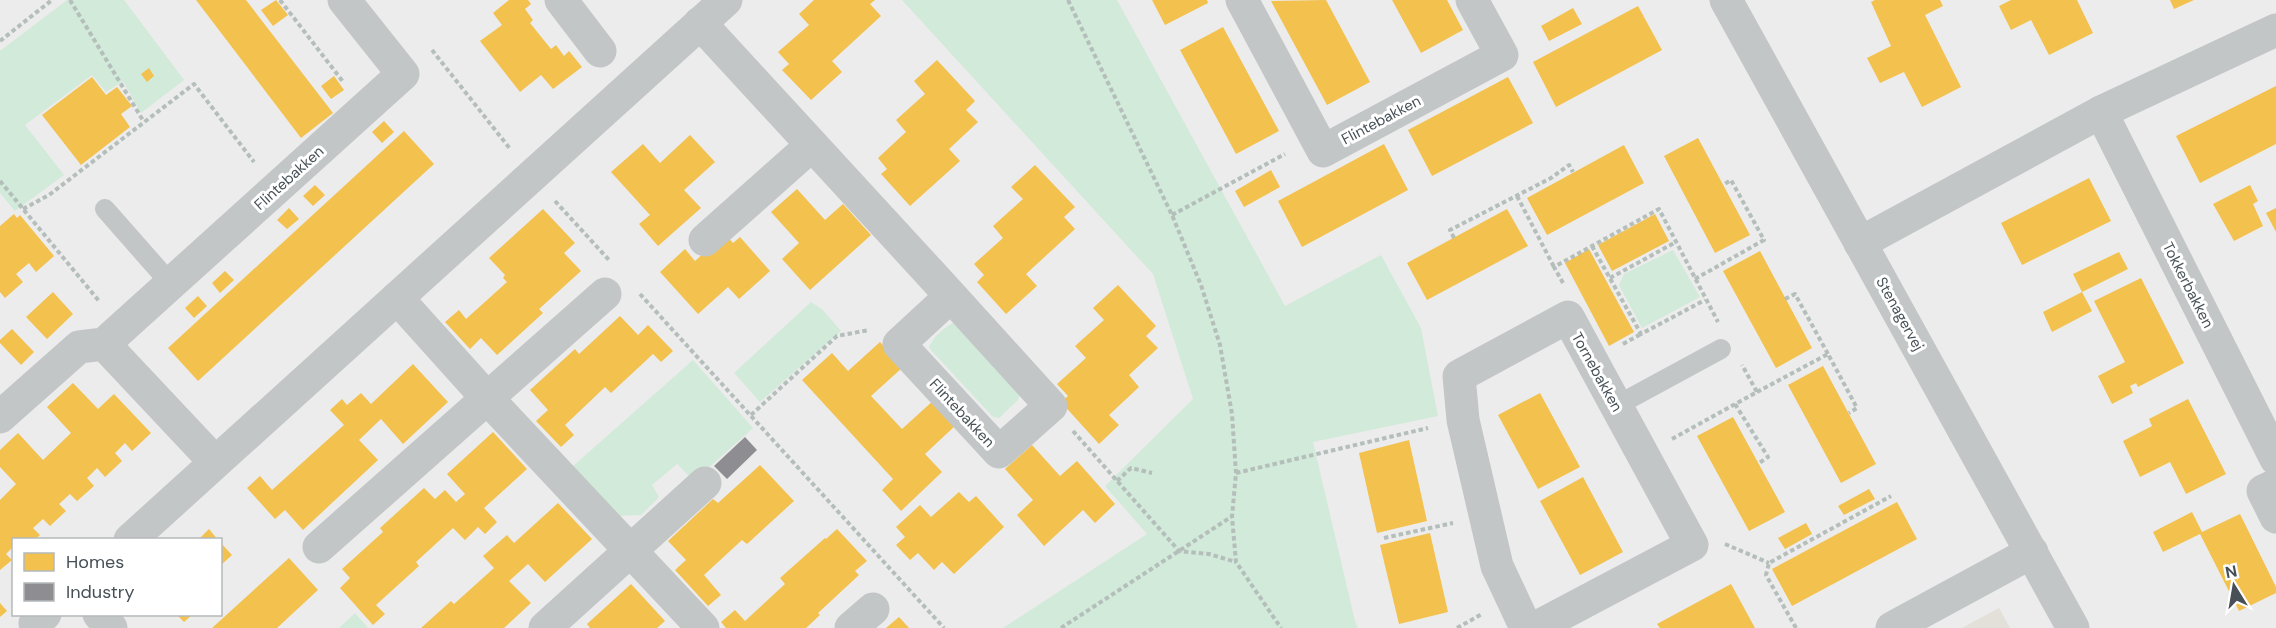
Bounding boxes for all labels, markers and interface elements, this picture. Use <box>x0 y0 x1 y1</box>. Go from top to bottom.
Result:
street label: Flintebakken <box>1338 91 1424 149</box>
street label: Flintebakken <box>250 141 328 215</box>
street label: Tokkerbakken <box>2158 239 2218 331</box>
street label: Stenagervej <box>1871 274 1929 354</box>
street label: Tornebakken <box>1567 329 1627 415</box>
street label: Flintebakken <box>925 374 999 452</box>
legend <box>12 538 222 616</box>
text: Homes <box>66 550 124 574</box>
north arrow <box>2204 556 2264 616</box>
text: N <box>2224 560 2239 583</box>
text: Industry <box>66 580 135 604</box>

